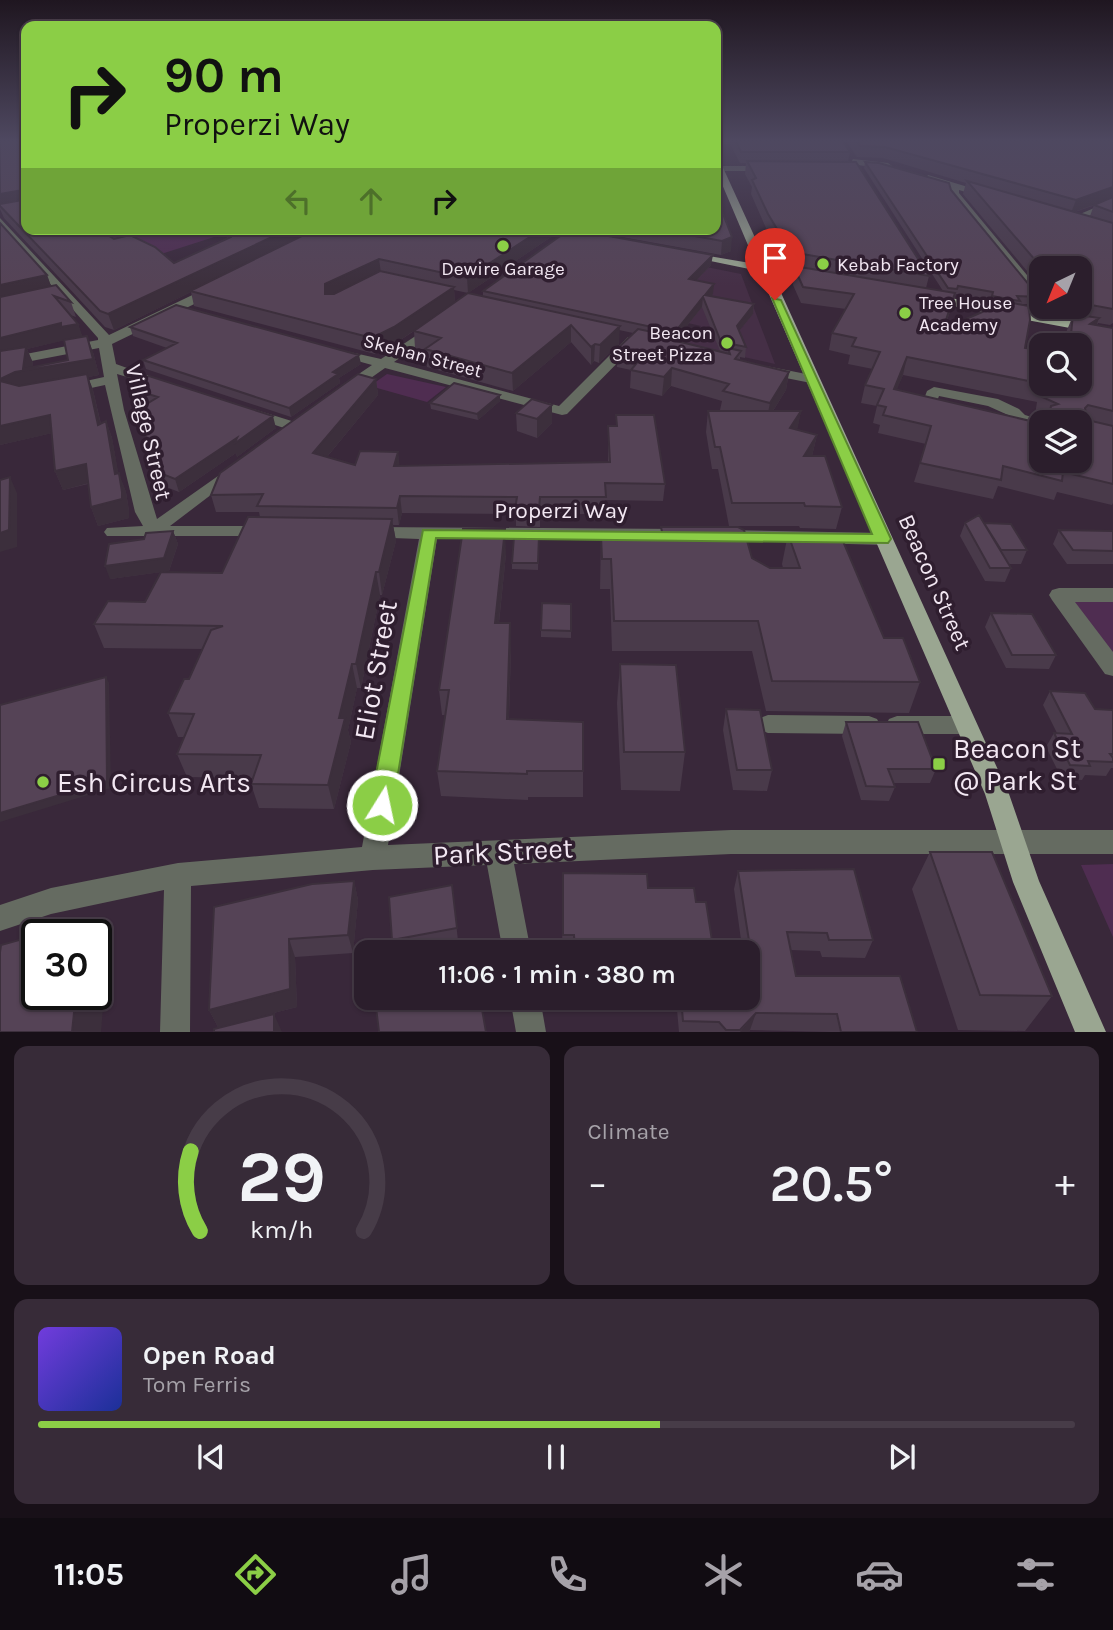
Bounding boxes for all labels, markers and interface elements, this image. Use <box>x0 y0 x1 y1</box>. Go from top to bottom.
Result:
text: 90 m <box>164 47 284 104</box>
icon: right <box>49 49 140 140</box>
text: Properzi Way <box>164 106 350 143</box>
icon: left <box>279 182 317 220</box>
icon: ahead <box>352 182 390 220</box>
icon: right <box>425 182 463 220</box>
pin <box>745 228 805 300</box>
marker: Dewire Garage <box>495 238 511 254</box>
icon: arrive <box>756 239 794 277</box>
place label: Kebab Factory <box>837 254 959 276</box>
marker: Kebab Factory <box>815 256 831 272</box>
north arrow <box>1029 256 1092 318</box>
map controls <box>1029 256 1092 473</box>
place label: Dewire Garage <box>441 258 565 280</box>
place label: Tree House Academy <box>919 292 1012 336</box>
marker: Tree House Academy <box>897 305 913 321</box>
place label: Beacon Street Pizza <box>612 322 713 366</box>
street label: Skehan Street <box>361 330 485 382</box>
button: search <box>1029 333 1092 396</box>
marker: Beacon Street Pizza <box>719 335 735 351</box>
street label: Village Street <box>120 361 177 503</box>
button: layers <box>1029 410 1092 473</box>
street label: Properzi Way <box>494 497 628 524</box>
street label: Beacon Street <box>893 510 977 655</box>
street label: Eliot Street <box>347 598 404 743</box>
place label: Beacon St @ Park St <box>953 732 1081 797</box>
marker: Beacon St @ Park St <box>931 756 947 772</box>
place label: Esh Circus Arts <box>57 766 251 799</box>
position arrow <box>345 768 419 842</box>
marker: Esh Circus Arts <box>35 774 51 790</box>
street label: Park Street <box>432 831 574 872</box>
speed limit sign: 30 <box>21 919 112 1010</box>
text: 11:06 · 1 min · 380 m <box>438 959 676 990</box>
text: Climate <box>588 1118 670 1145</box>
text: 29 <box>238 1135 326 1220</box>
text: 20.5° <box>769 1153 893 1214</box>
text: − <box>588 1161 607 1206</box>
text: + <box>1055 1161 1075 1206</box>
text: km/h <box>250 1215 313 1244</box>
text: Open Road <box>143 1340 276 1371</box>
text: Tom Ferris <box>143 1371 251 1398</box>
icon: previous <box>192 1438 230 1476</box>
icon: pause <box>537 1438 575 1476</box>
icon: next <box>883 1438 921 1476</box>
icon: directions <box>231 1550 280 1599</box>
icon: music <box>387 1550 436 1599</box>
icon: phone <box>543 1550 592 1599</box>
icon: climate <box>699 1550 748 1599</box>
icon: car <box>855 1550 904 1599</box>
icon: filters <box>1011 1550 1060 1599</box>
text: 11:05 <box>53 1556 124 1593</box>

